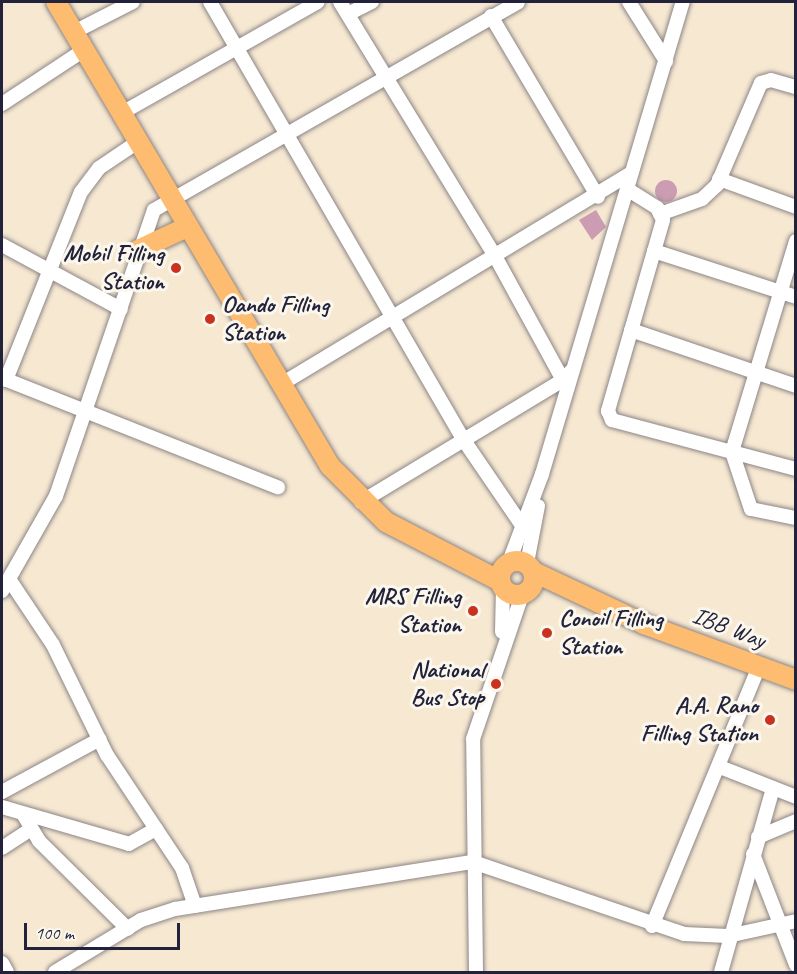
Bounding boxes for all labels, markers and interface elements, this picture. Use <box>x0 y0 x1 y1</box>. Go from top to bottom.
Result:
place label: Mobil Filling Station <box>63 240 164 296</box>
marker: Mobil Filling Station <box>169 261 183 275</box>
place label: Oando Filling Station <box>222 291 329 347</box>
marker: Oando Filling Station <box>203 312 217 326</box>
place label: MRS Filling Station <box>365 583 461 639</box>
street label: IBB Way <box>689 601 769 655</box>
marker: MRS Filling Station <box>466 604 480 618</box>
place label: Conoil Filling Station <box>559 605 663 661</box>
marker: Conoil Filling Station <box>540 626 554 640</box>
place label: National Bus Stop <box>410 656 484 712</box>
marker: National Bus Stop <box>489 677 503 691</box>
place label: A.A. Rano Filling Station <box>640 692 758 748</box>
marker: A.A. Rano Filling Station <box>763 713 777 727</box>
scale bar <box>27 911 183 949</box>
text: 100 m <box>35 922 74 944</box>

